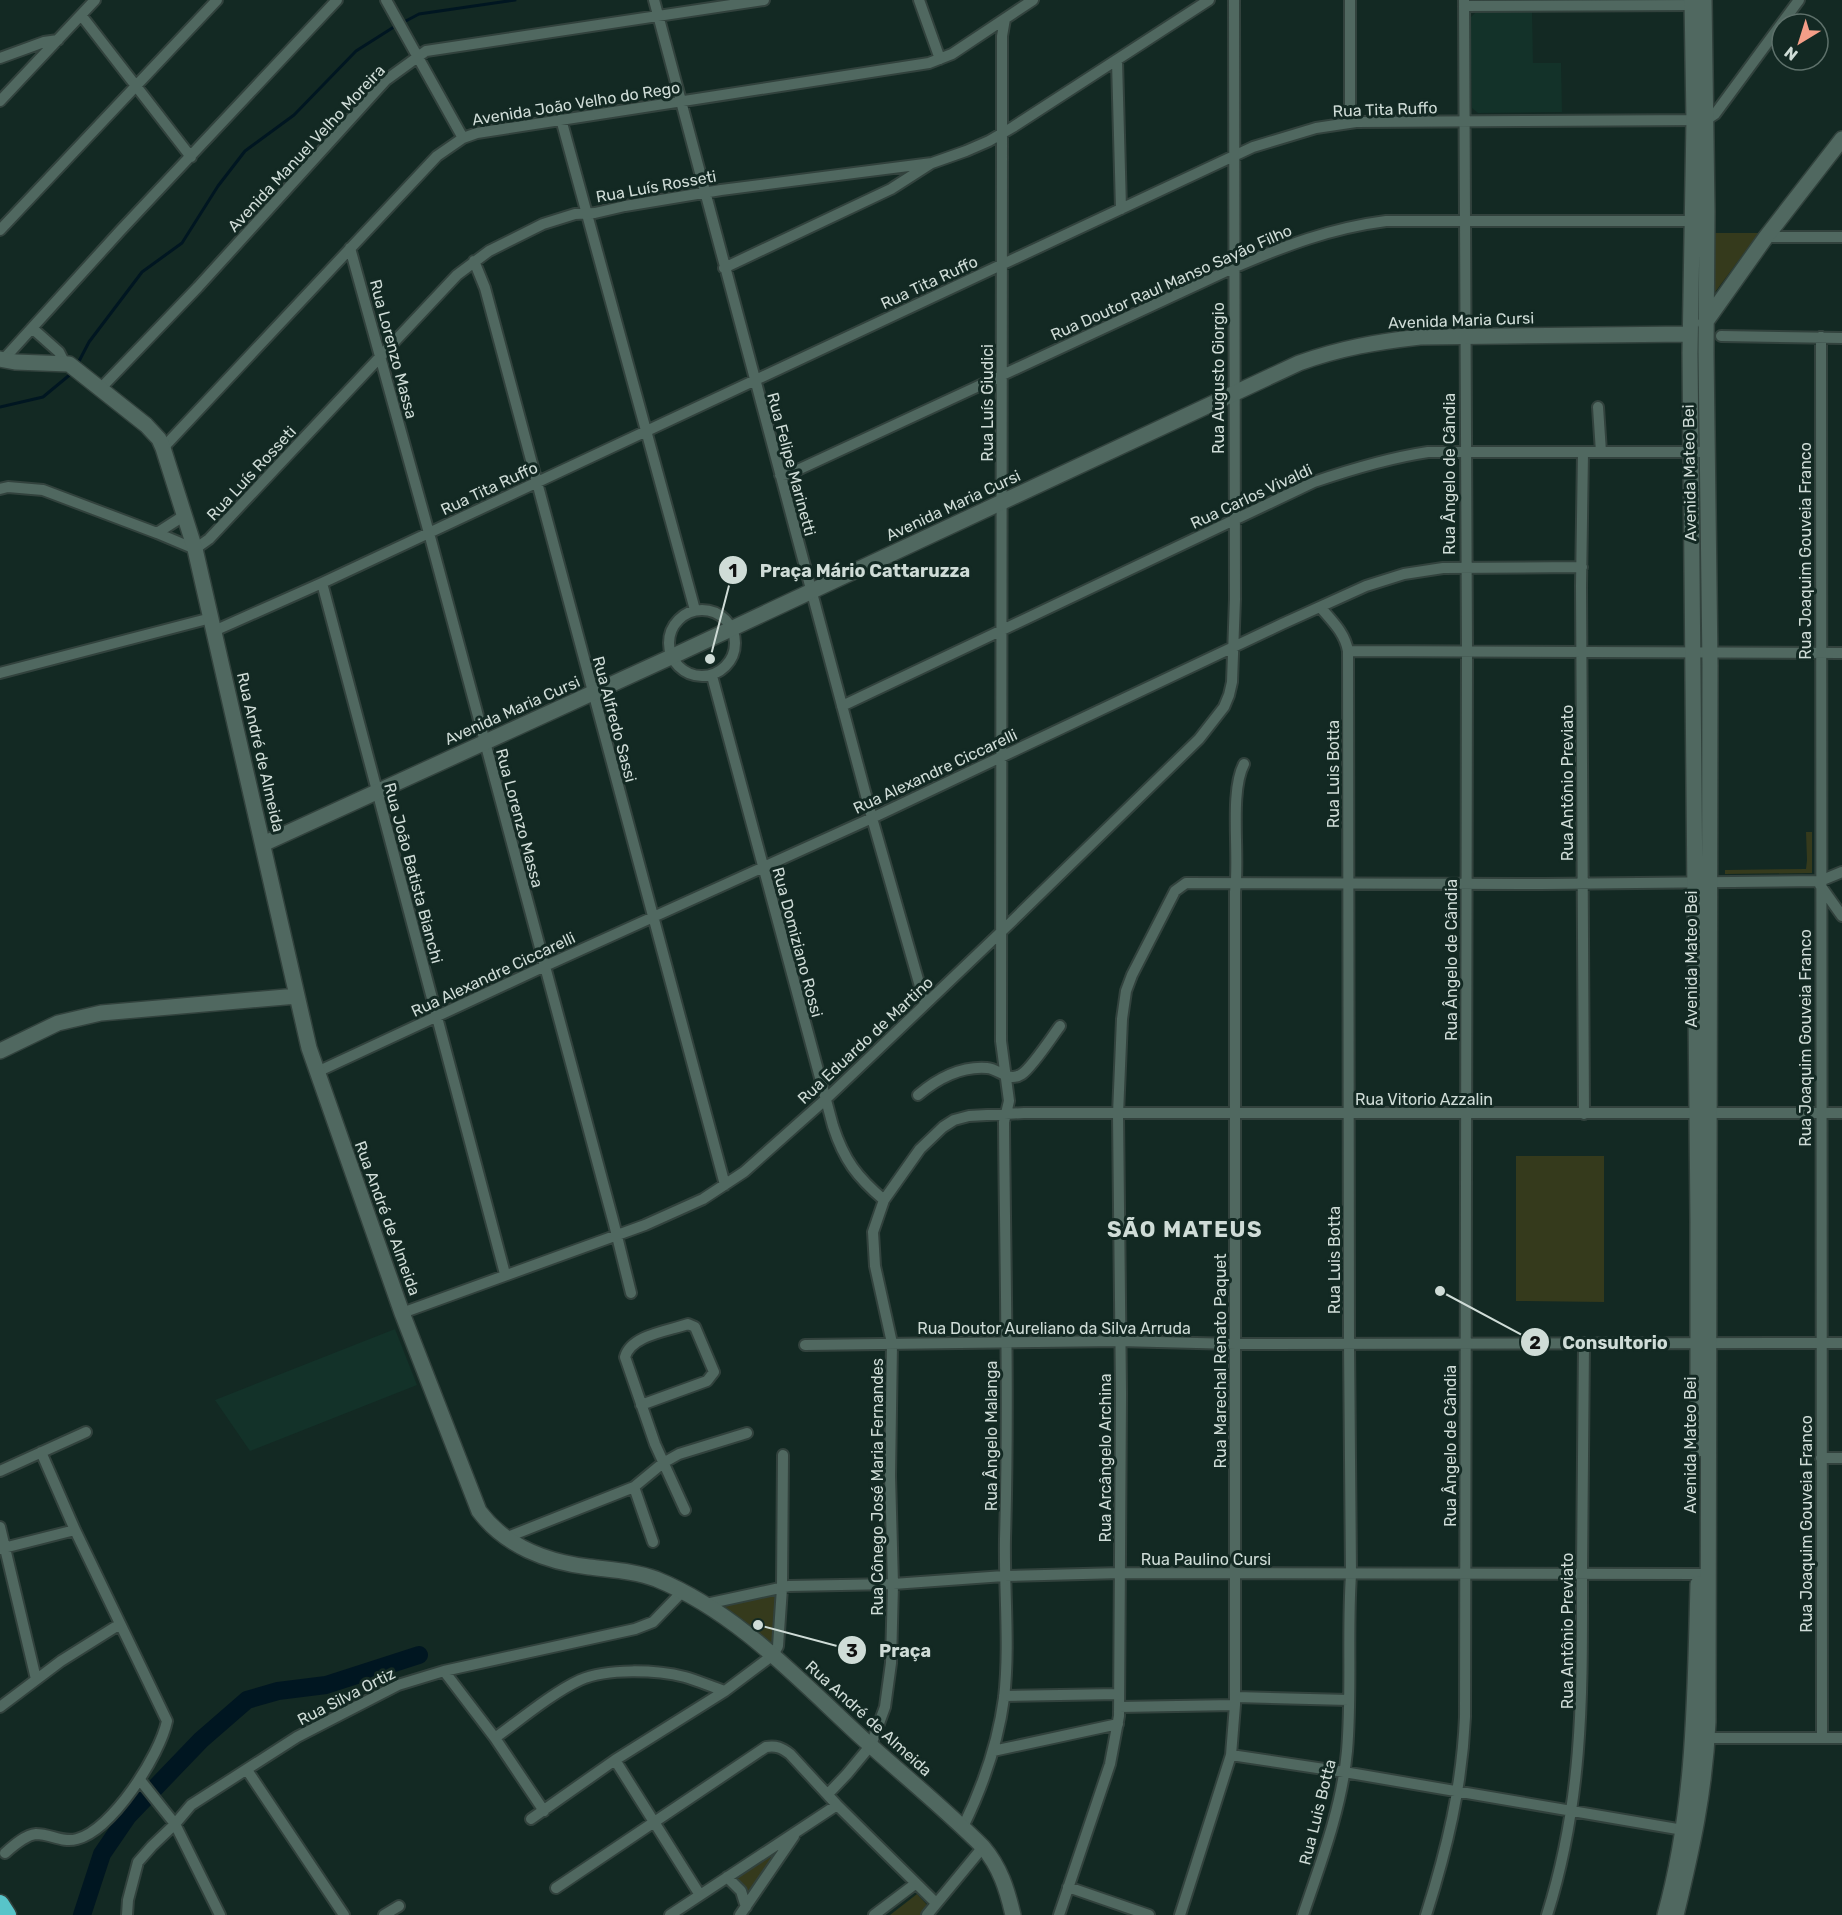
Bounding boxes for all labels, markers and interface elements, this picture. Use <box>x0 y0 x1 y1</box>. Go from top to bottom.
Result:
north arrow <box>1770 12 1830 72</box>
text: N <box>1781 42 1801 64</box>
street label: Avenida Manuel Velho Moreira <box>224 61 389 236</box>
street label: Avenida João Velho do Rego <box>471 78 682 129</box>
street label: Rua Tita Ruffo <box>1332 98 1438 121</box>
street label: Rua Luís Rosseti <box>594 167 718 206</box>
street label: Rua Doutor Raul Manso Sayão Filho <box>1048 220 1295 344</box>
street label: Rua Tita Ruffo <box>878 252 981 313</box>
street label: Rua Lorenzo Massa <box>366 277 421 421</box>
street label: Rua Augusto Giorgio <box>1209 302 1228 454</box>
street label: Avenida Maria Cursi <box>1388 308 1534 333</box>
street label: Rua Luís Giudici <box>978 344 997 462</box>
street label: Rua Felipe Marinetti <box>763 390 820 538</box>
street label: Rua Ângelo de Cândia <box>1440 393 1459 555</box>
street label: Avenida Mateo Bei <box>1679 404 1700 542</box>
street label: Rua Luís Rosseti <box>203 422 300 524</box>
street label: Rua Joaquim Gouveia Franco <box>1796 442 1815 660</box>
street label: Rua Tita Ruffo <box>438 458 541 519</box>
street label: Rua Carlos Vivaldi <box>1187 460 1315 533</box>
street label: Avenida Maria Cursi <box>883 466 1023 545</box>
callout: Praça Mário Cattaruzza <box>718 552 982 588</box>
text: 1 <box>729 560 737 582</box>
text: Praça Mário Cattaruzza <box>760 560 970 582</box>
street label: Rua Alfredo Sassi <box>589 654 640 784</box>
street label: Rua André de Almeida <box>233 670 288 834</box>
street label: Avenida Maria Cursi <box>442 672 583 749</box>
street label: Rua Antônio Previato <box>1558 705 1577 861</box>
street label: Rua Luis Botta <box>1324 720 1343 828</box>
street label: Rua Alexandre Ciccarelli <box>850 725 1020 818</box>
street label: Rua Lorenzo Massa <box>492 746 547 890</box>
street label: Rua João Batista Bianchi <box>380 781 447 966</box>
street label: Rua Domiziano Rossi <box>768 865 827 1019</box>
street label: Rua Ângelo de Cândia <box>1442 879 1461 1041</box>
street label: Avenida Mateo Bei <box>1682 891 1701 1027</box>
street label: Rua Alexandre Ciccarelli <box>408 928 578 1021</box>
street label: Rua Joaquim Gouveia Franco <box>1796 929 1815 1147</box>
street label: Rua Eduardo de Martino <box>794 973 937 1108</box>
street label: Rua Vitorio Azzalin <box>1355 1090 1493 1109</box>
street label: Rua André de Almeida <box>351 1138 424 1298</box>
street label: Rua Luis Botta <box>1325 1206 1344 1314</box>
district label: SÃO MATEUS <box>1107 1216 1263 1243</box>
street label: Rua Marechal Renato Paquet <box>1211 1254 1230 1468</box>
street label: Rua Doutor Aureliano da Silva Arruda <box>917 1319 1191 1338</box>
callout: Consultorio <box>1520 1324 1680 1360</box>
text: 2 <box>1529 1332 1541 1354</box>
text: Consultorio <box>1562 1332 1668 1354</box>
street label: Rua Cônego José Maria Fernandes <box>868 1358 887 1616</box>
street label: Rua Ângelo Malanga <box>982 1361 1001 1511</box>
street label: Rua Ângelo de Cândia <box>1441 1365 1460 1527</box>
street label: Rua Arcângelo Archina <box>1096 1373 1115 1543</box>
street label: Avenida Mateo Bei <box>1681 1377 1700 1513</box>
street label: Rua Joaquim Gouveia Franco <box>1797 1415 1816 1633</box>
street label: Rua Paulino Cursi <box>1141 1550 1271 1569</box>
street label: Rua Antônio Previato <box>1558 1553 1577 1709</box>
callout: Praça <box>837 1632 943 1668</box>
text: 3 <box>846 1640 858 1662</box>
text: Praça <box>879 1640 931 1662</box>
street label: Rua André de Almeida <box>802 1657 936 1780</box>
street label: Rua Silva Ortiz <box>294 1664 398 1729</box>
street label: Rua Luis Botta <box>1295 1757 1340 1867</box>

